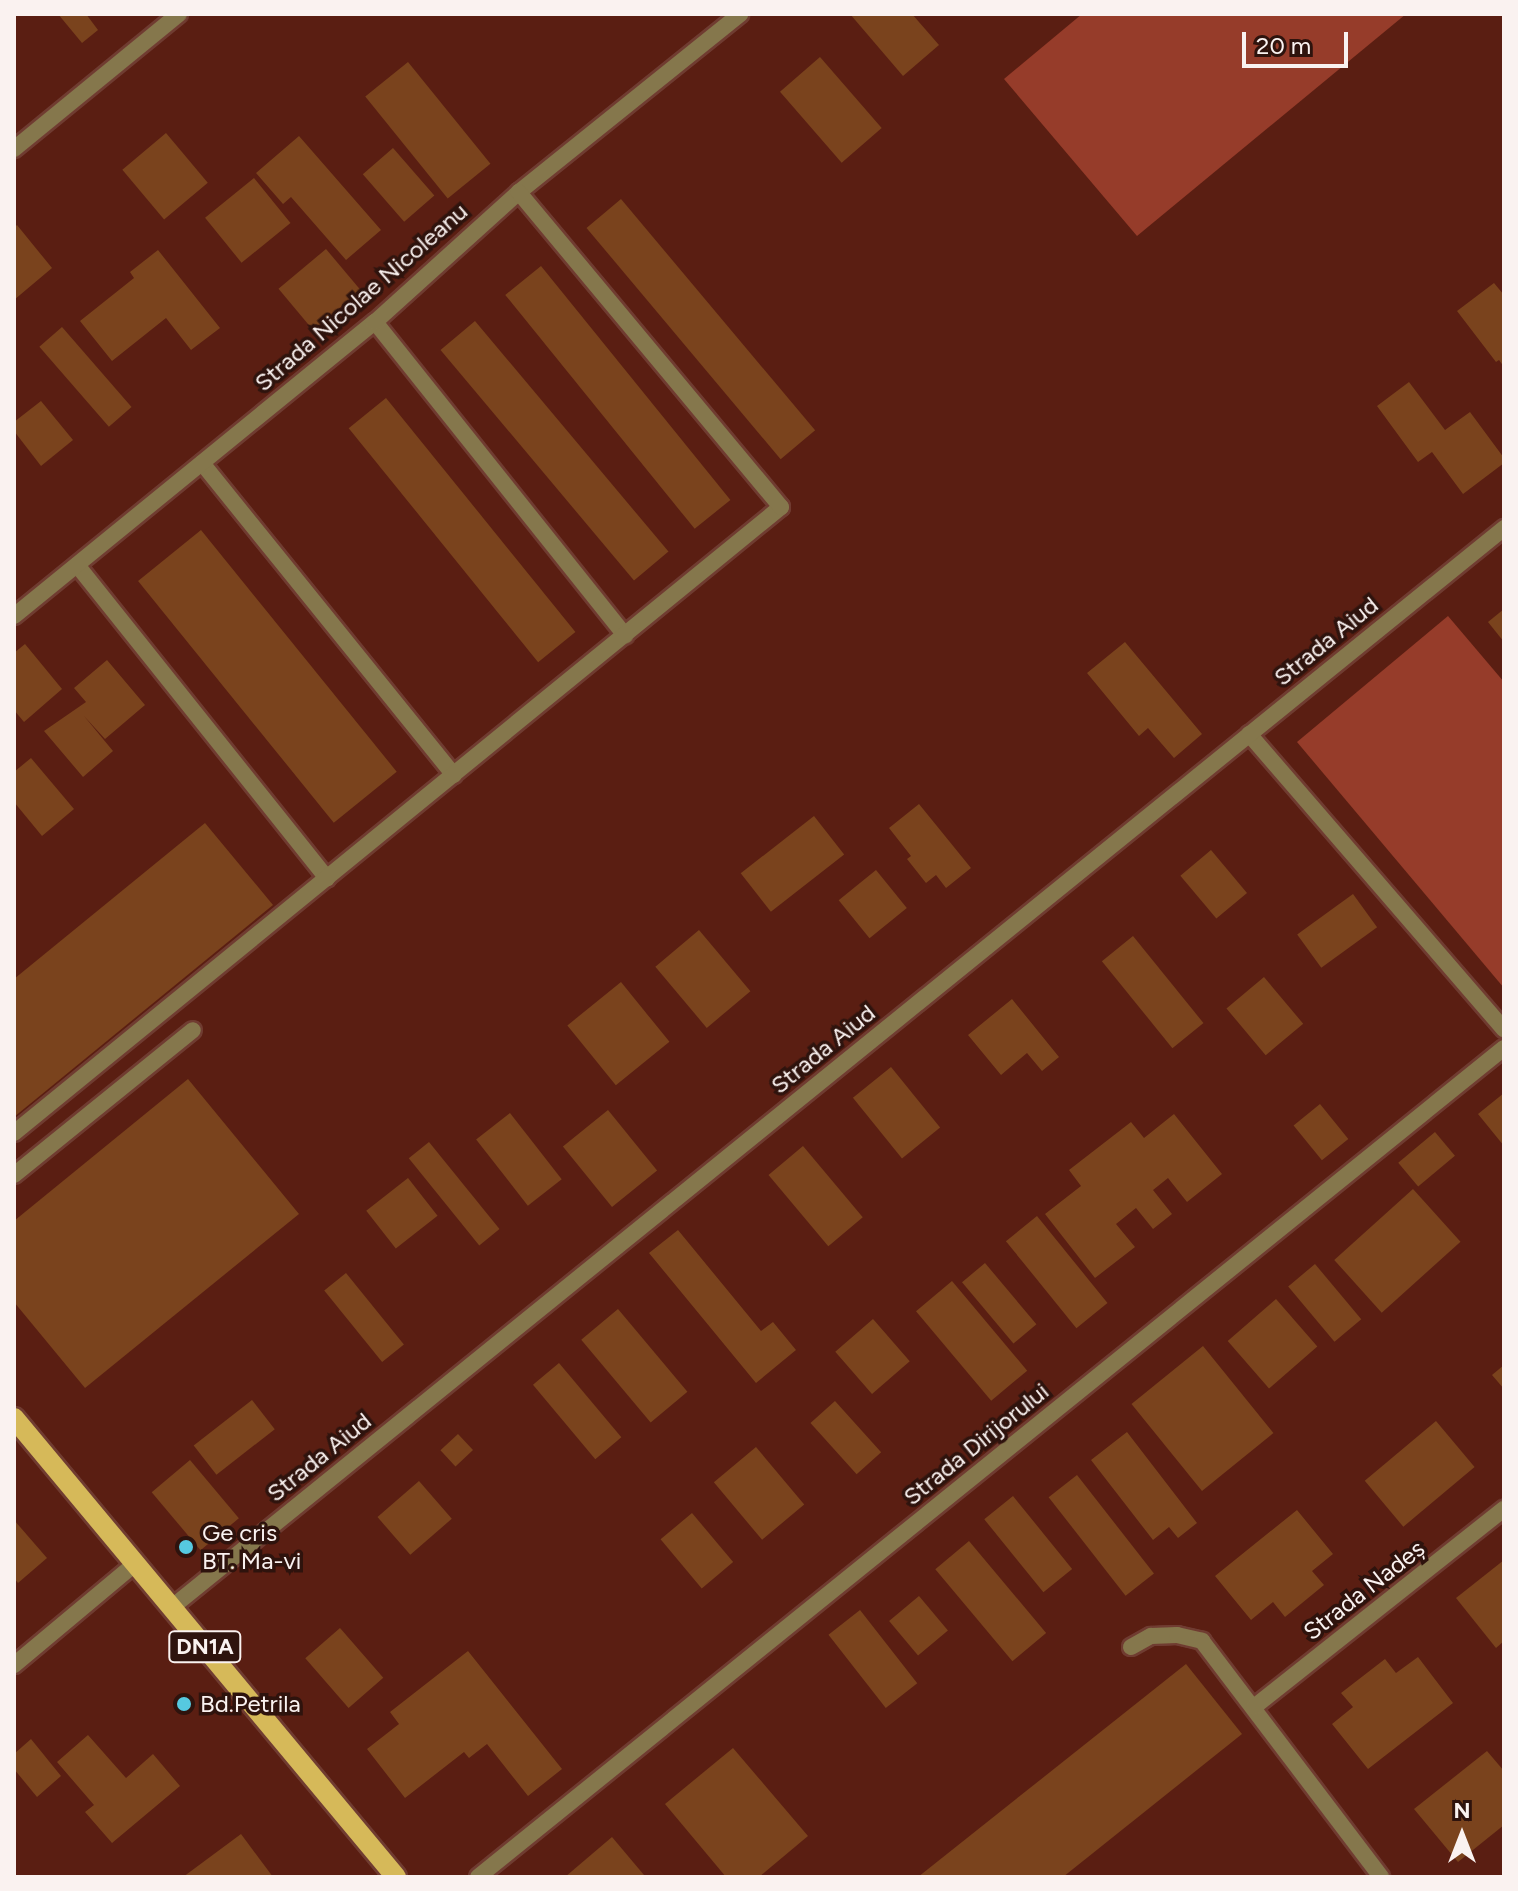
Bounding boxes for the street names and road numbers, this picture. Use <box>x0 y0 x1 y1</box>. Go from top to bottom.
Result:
street label: Strada Nicolae Nicoleanu <box>249 197 473 397</box>
street label: Strada Aiud <box>1268 590 1384 692</box>
street label: Strada Aiud <box>765 998 881 1100</box>
street label: Strada Dirijorului <box>898 1377 1054 1511</box>
street label: Strada Aiud <box>261 1406 377 1508</box>
street label: Strada Nadeș <box>1298 1534 1430 1646</box>
road number: DN1A <box>167 1629 243 1665</box>

